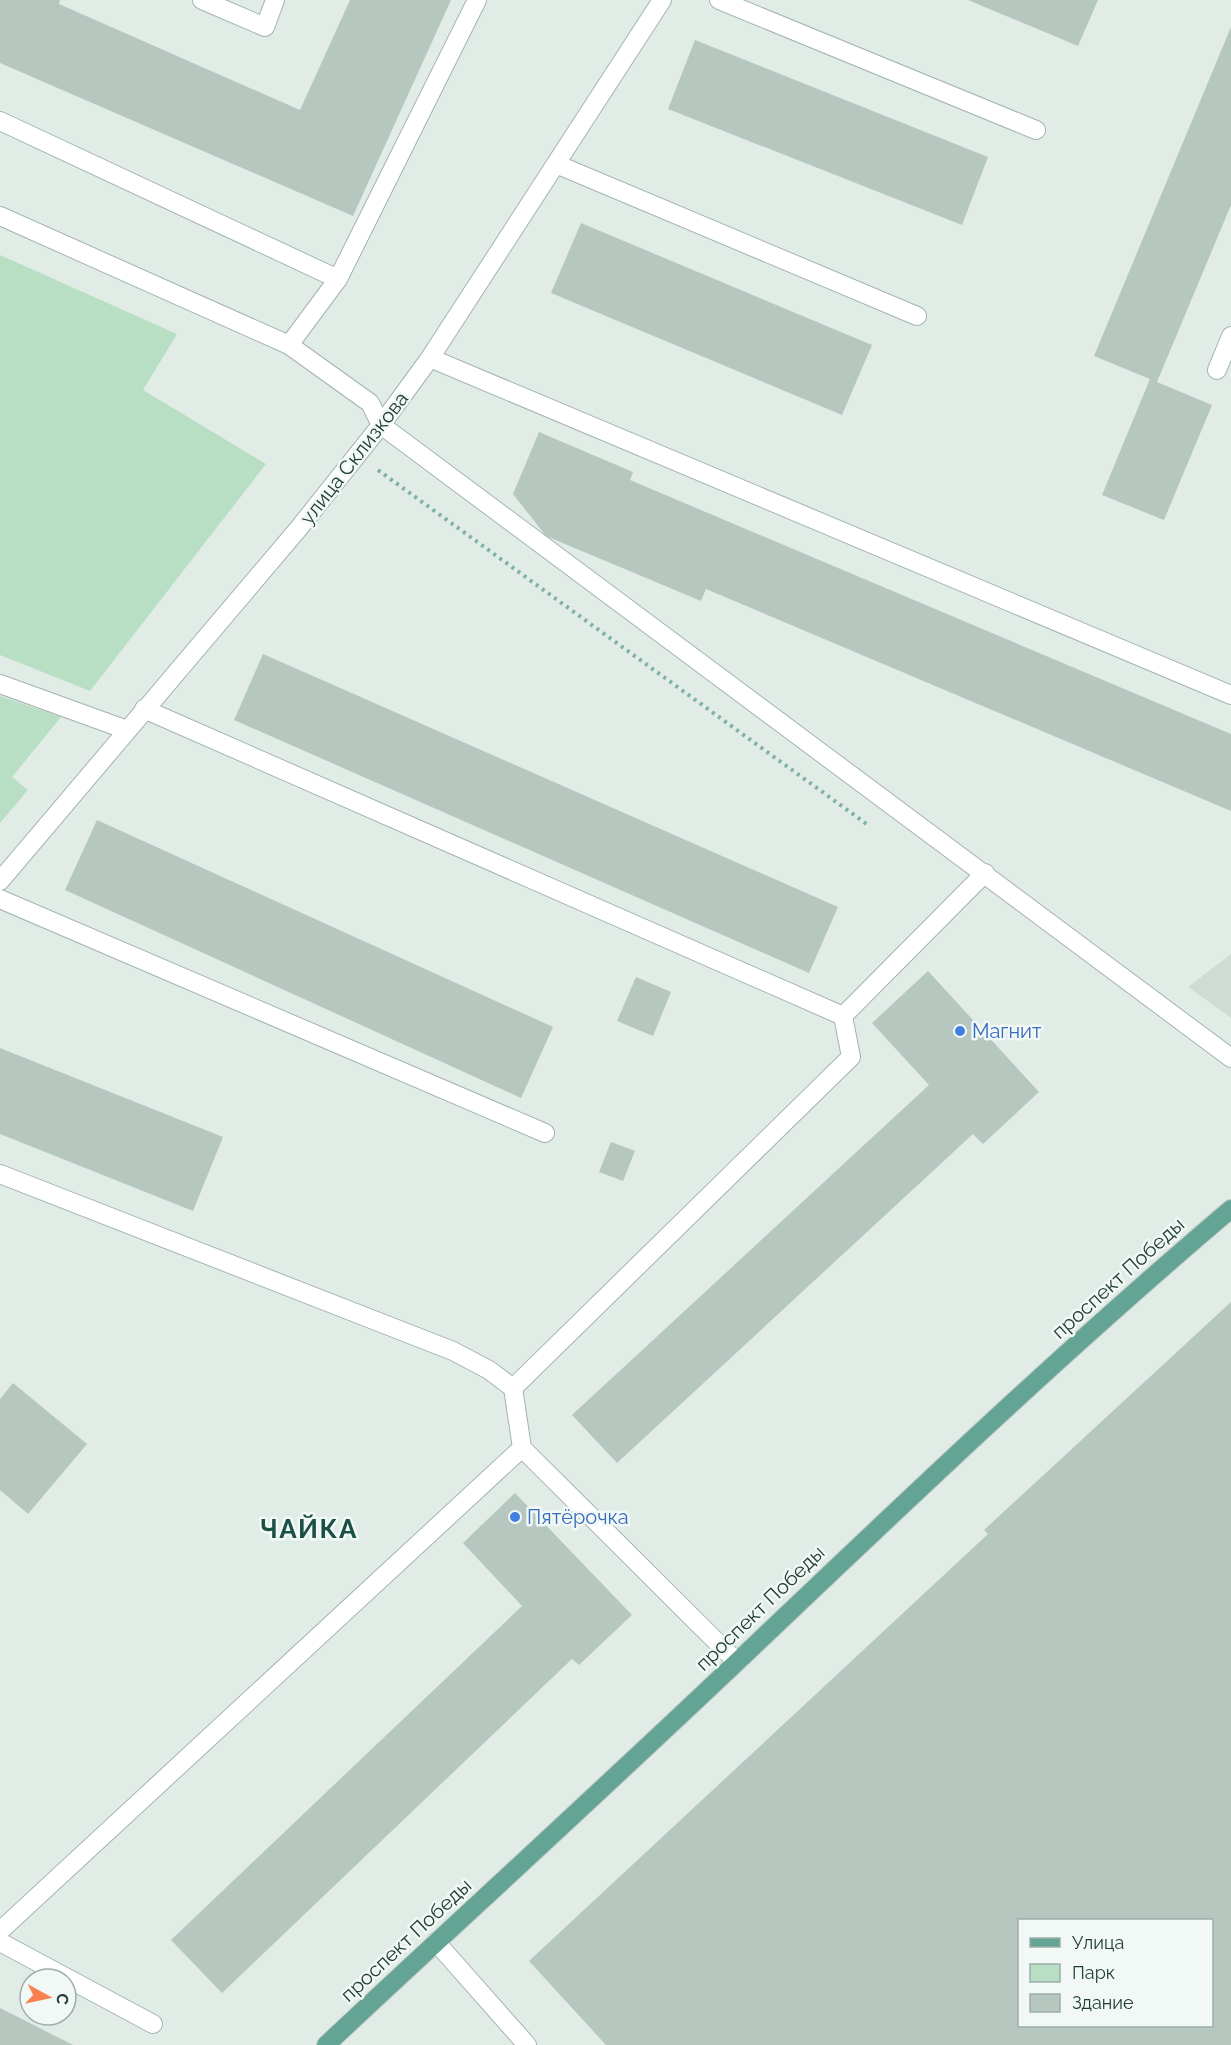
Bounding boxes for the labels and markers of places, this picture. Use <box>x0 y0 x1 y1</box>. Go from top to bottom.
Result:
place label: Магнит <box>972 1019 1042 1043</box>
marker: Магнит <box>953 1024 967 1038</box>
place label: Пятёрочка <box>527 1505 629 1529</box>
marker: Пятёрочка <box>508 1510 522 1524</box>

